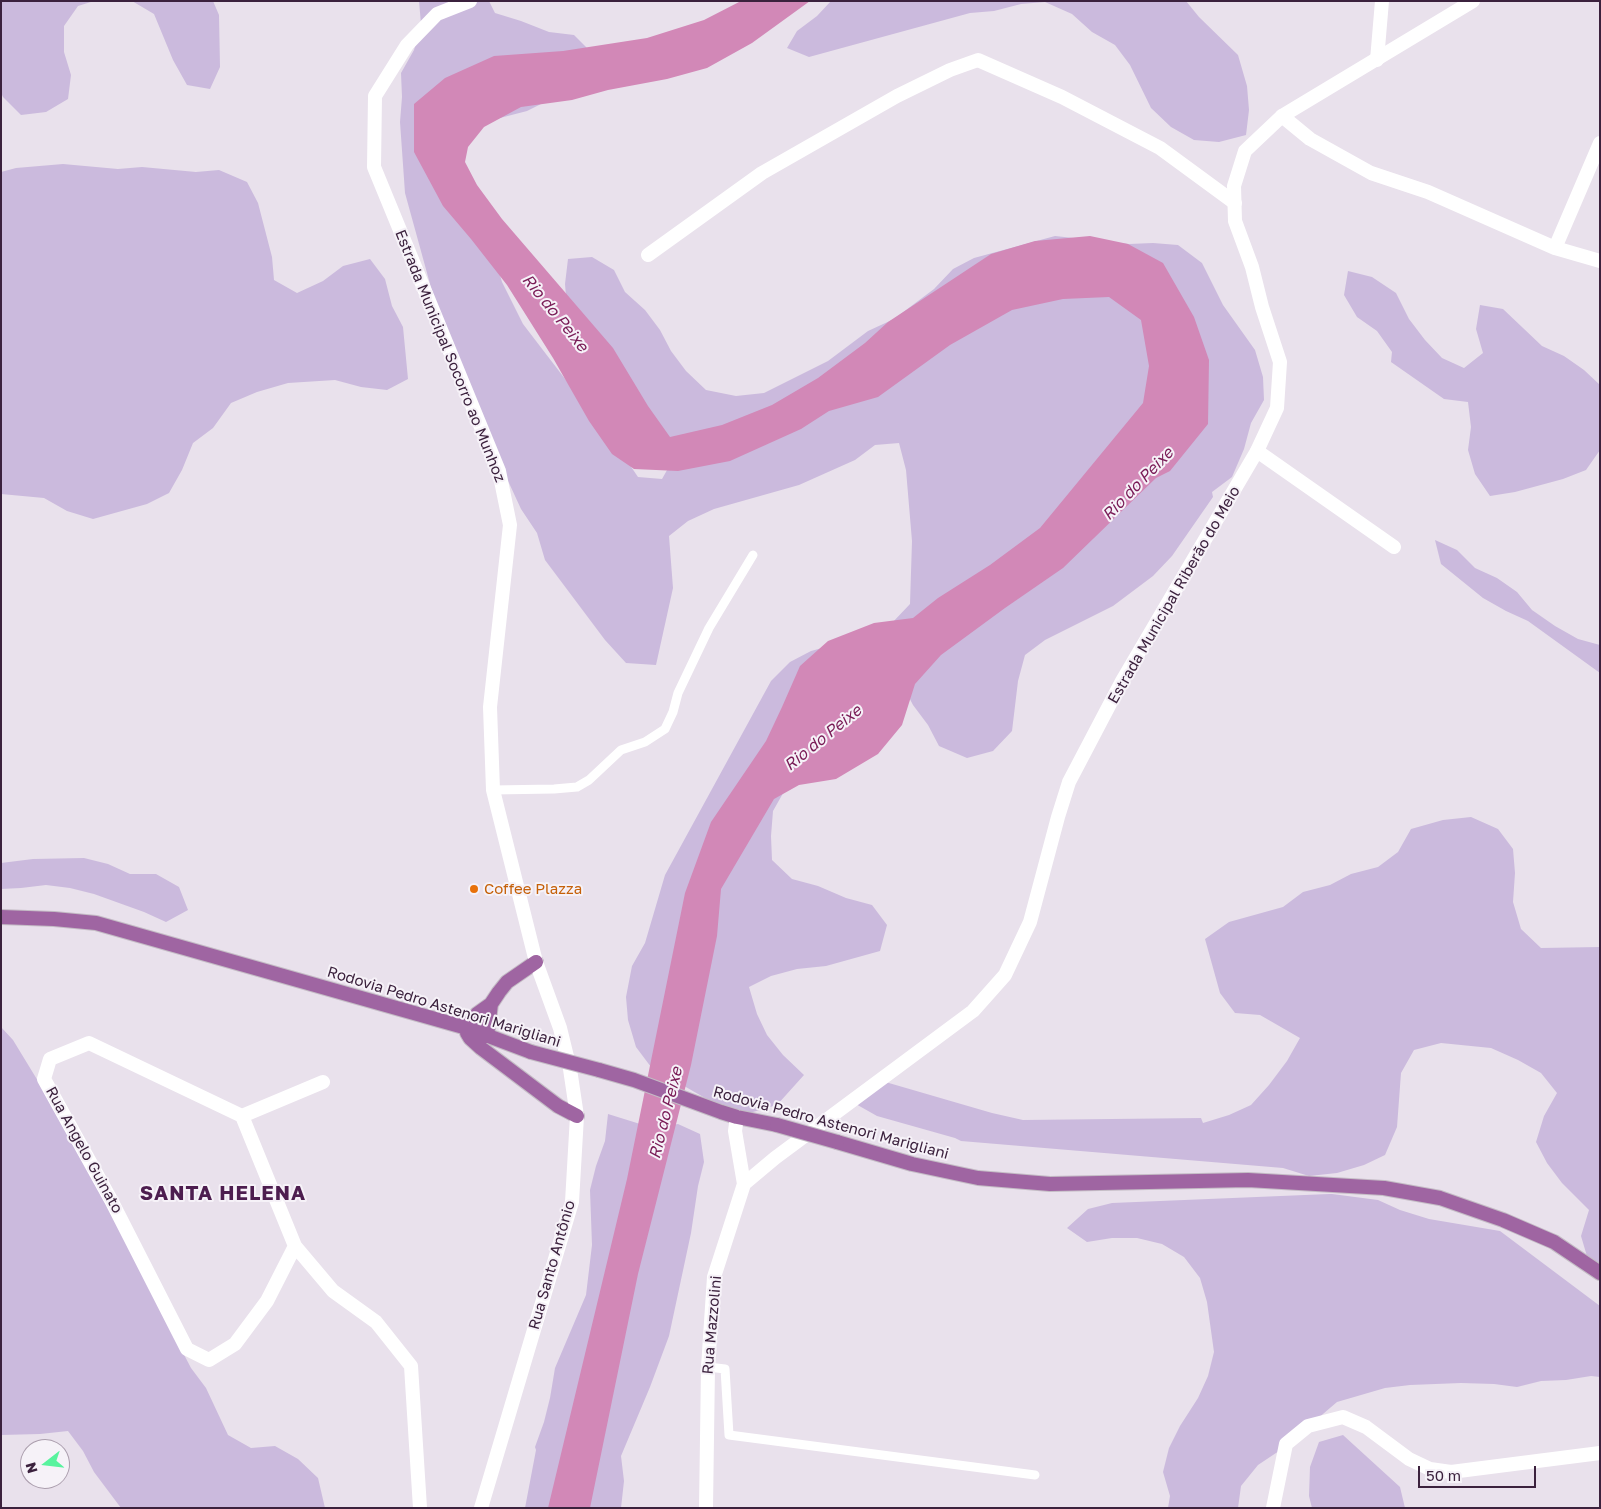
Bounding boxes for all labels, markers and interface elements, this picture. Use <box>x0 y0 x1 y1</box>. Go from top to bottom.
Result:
street label: Estrada Municipal Socorro ao Munhoz <box>391 227 509 485</box>
water label: Rio do Peixe <box>518 270 592 356</box>
water label: Rio do Peixe <box>1098 444 1178 524</box>
street label: Estrada Municipal Riberão do Meio <box>1104 483 1244 707</box>
water label: Rio do Peixe <box>780 701 866 775</box>
place label: Coffee Plazza <box>484 880 582 898</box>
marker: Coffee Plazza <box>468 883 480 895</box>
street label: Rodovia Pedro Astenori Marigliani <box>325 963 563 1051</box>
water label: Rio do Peixe <box>645 1065 687 1161</box>
street label: Rodovia Pedro Astenori Marigliani <box>711 1083 951 1163</box>
street label: Rua Angelo Guinato <box>42 1084 126 1216</box>
district label: SANTA HELENA <box>138 1182 308 1206</box>
street label: Rua Santo Antônio <box>525 1198 579 1332</box>
street label: Rua Mazzolini <box>699 1275 725 1375</box>
north arrow <box>20 1439 70 1489</box>
scale bar <box>1421 1456 1538 1488</box>
text: N <box>21 1461 41 1475</box>
text: 50 m <box>1426 1466 1461 1484</box>

